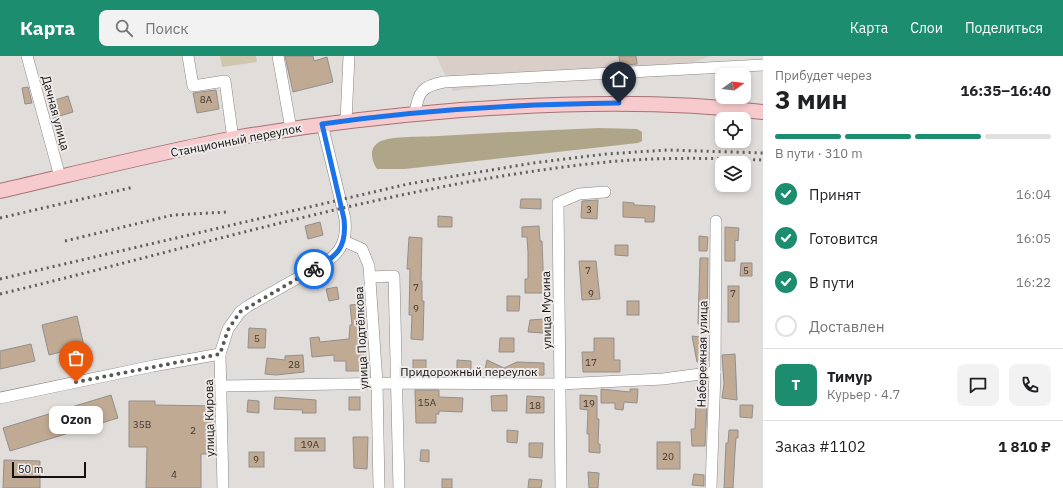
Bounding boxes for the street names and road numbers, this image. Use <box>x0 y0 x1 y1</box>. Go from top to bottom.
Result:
street label: Дачная улица <box>39 74 73 153</box>
street label: Станционный переулок <box>169 120 303 160</box>
street label: улица Мусина <box>538 270 554 349</box>
street label: улица Подтёлкова <box>351 286 371 390</box>
street label: Набережная улица <box>694 300 710 408</box>
street label: Придорожный переулок <box>400 364 538 379</box>
street label: улица Кирова <box>201 378 217 457</box>

